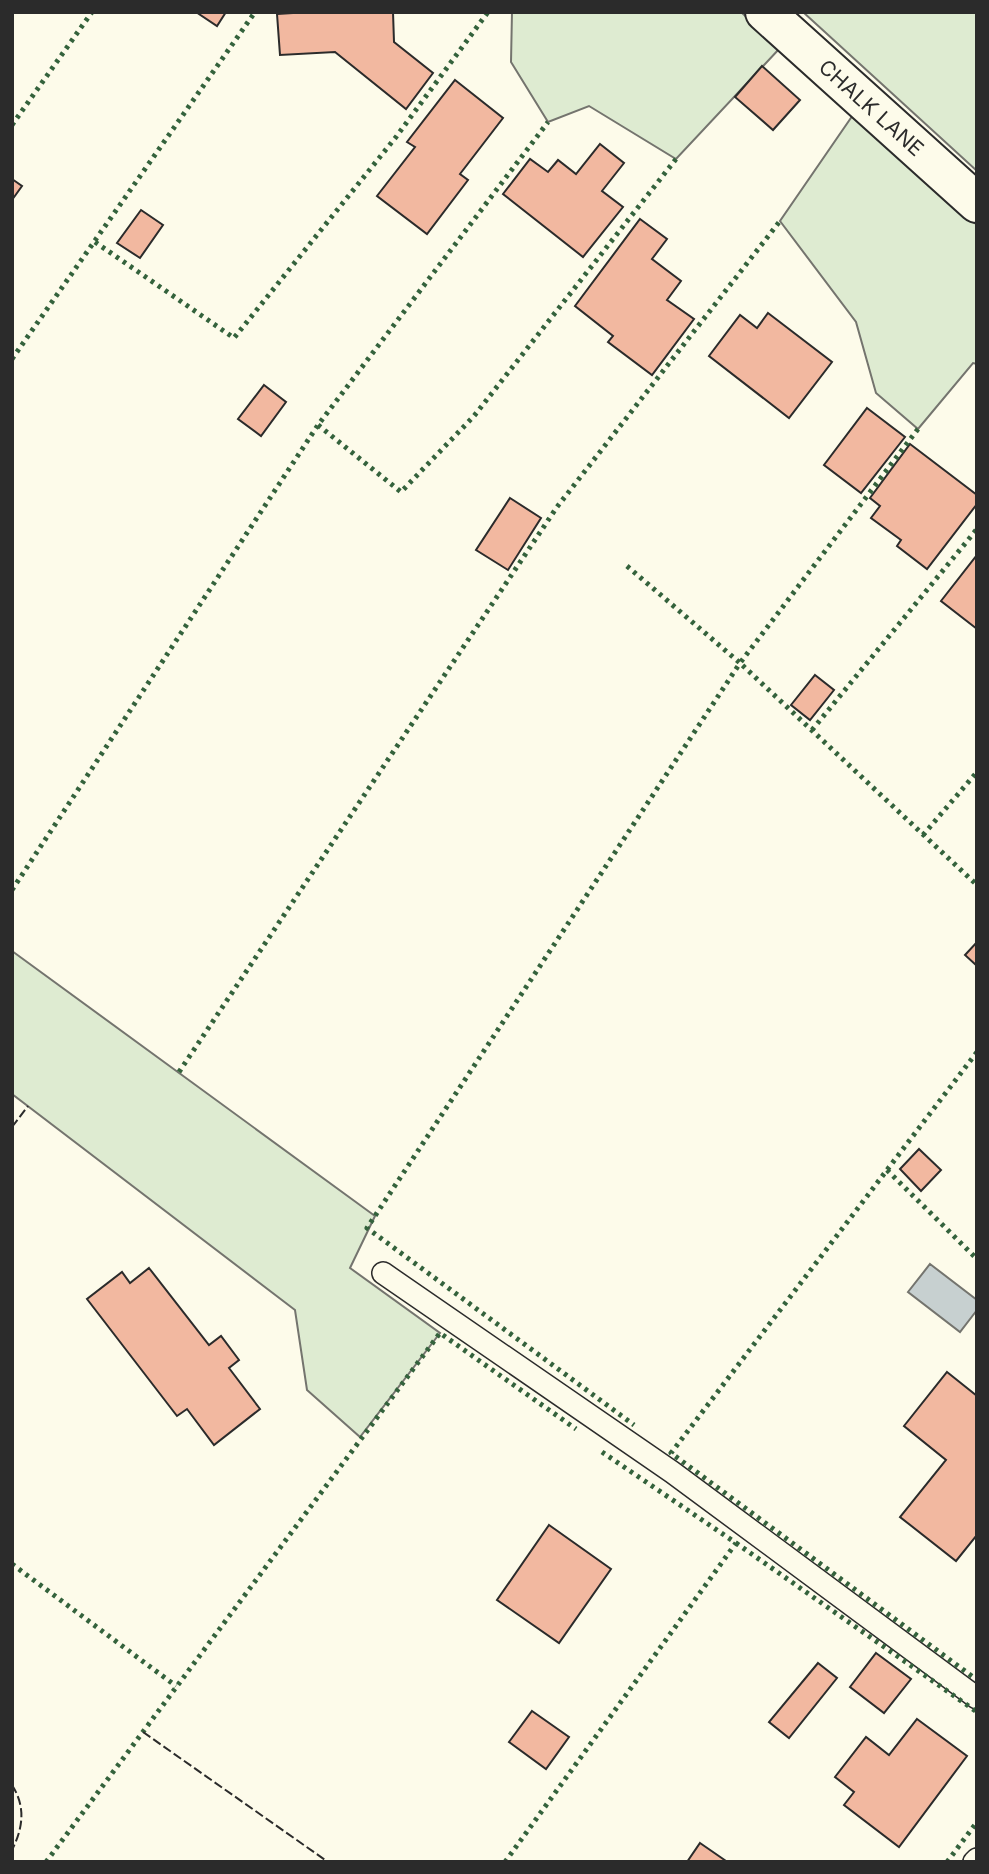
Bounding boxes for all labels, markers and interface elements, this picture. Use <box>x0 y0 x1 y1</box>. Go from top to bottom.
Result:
street label: CHALK LANE <box>814 54 929 161</box>

